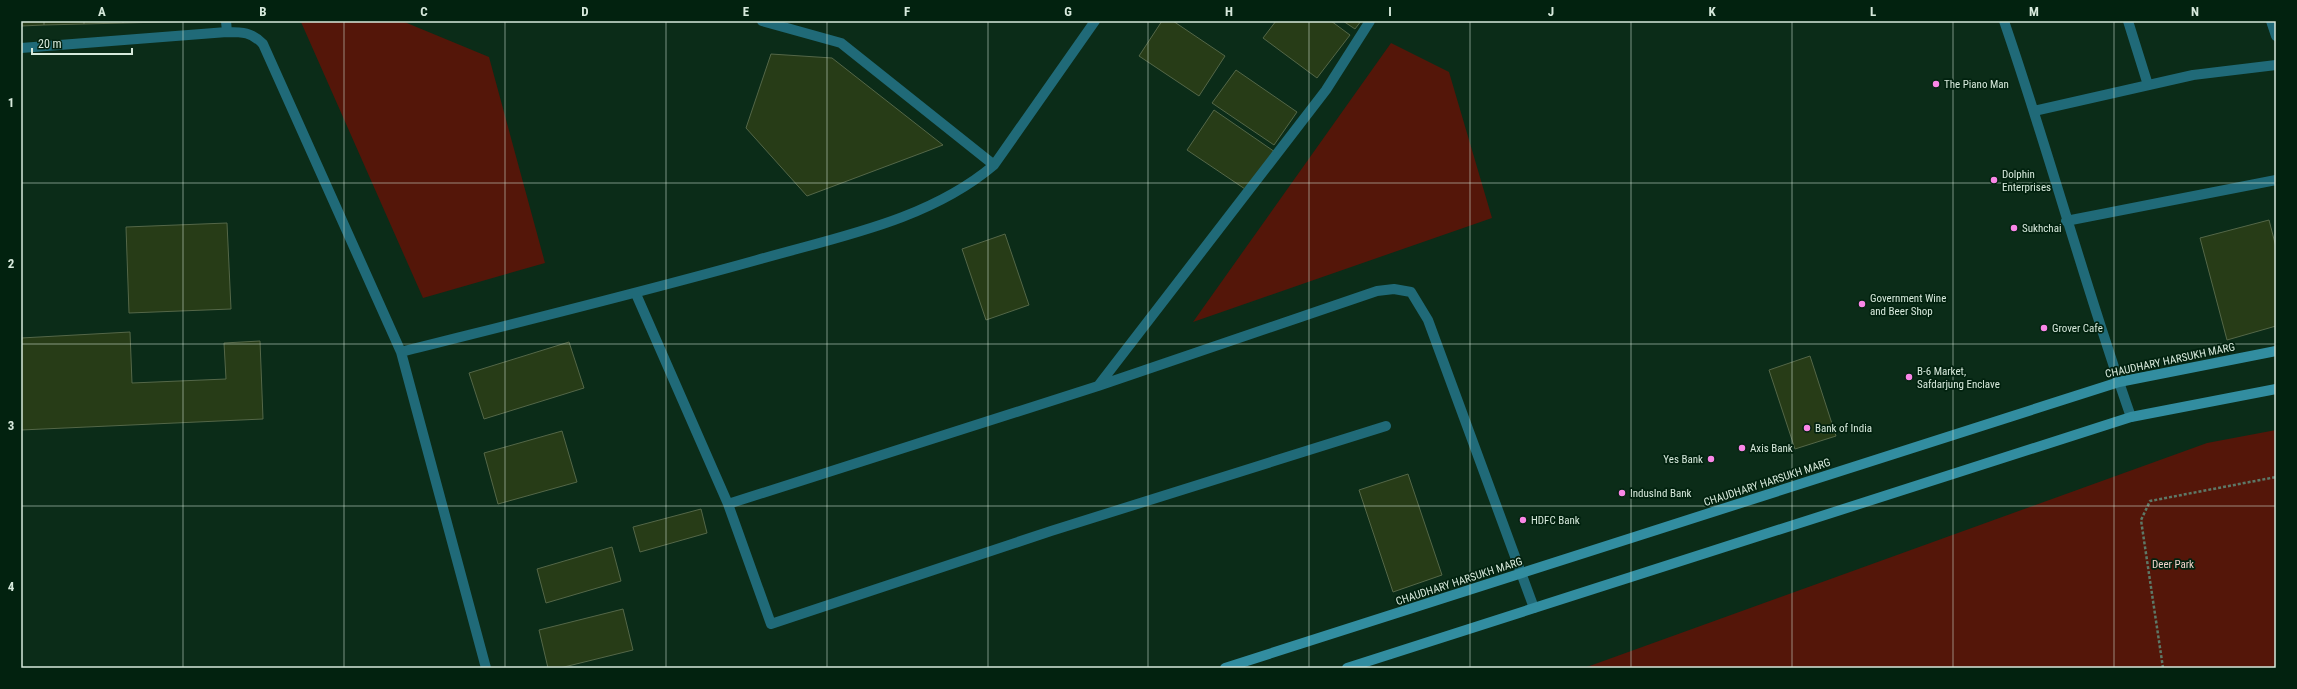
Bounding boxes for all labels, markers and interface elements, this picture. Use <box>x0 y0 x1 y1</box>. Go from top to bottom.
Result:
text: A <box>98 4 106 19</box>
text: B <box>259 4 267 19</box>
text: C <box>420 4 428 19</box>
text: D <box>581 4 589 19</box>
text: E <box>743 4 750 19</box>
text: F <box>904 4 910 19</box>
text: G <box>1064 4 1072 19</box>
text: H <box>1225 4 1233 19</box>
text: I <box>1388 4 1392 19</box>
text: J <box>1548 4 1554 19</box>
text: K <box>1708 4 1716 19</box>
text: L <box>1870 4 1876 19</box>
text: M <box>2029 4 2039 19</box>
text: N <box>2191 4 2199 19</box>
scale bar <box>32 30 132 56</box>
text: 20 m <box>38 37 62 51</box>
place label: The Piano Man <box>1944 78 2009 91</box>
marker: The Piano Man <box>1931 79 1941 89</box>
text: 1 <box>8 95 14 110</box>
place label: Dolphin Enterprises <box>2002 168 2051 194</box>
marker: Dolphin Enterprises <box>1989 175 1999 185</box>
place label: Sukhchai <box>2022 222 2061 235</box>
marker: Sukhchai <box>2009 223 2019 233</box>
text: 2 <box>8 256 15 271</box>
place label: Government Wine and Beer Shop <box>1870 292 1946 318</box>
marker: Government Wine and Beer Shop <box>1857 299 1867 309</box>
place label: Grover Cafe <box>2052 322 2103 335</box>
marker: Grover Cafe <box>2039 323 2049 333</box>
street label: CHAUDHARY HARSUKH MARG <box>2104 340 2236 381</box>
place label: B-6 Market, Safdarjung Enclave <box>1917 365 2000 391</box>
marker: B-6 Market, Safdarjung Enclave <box>1904 372 1914 382</box>
text: 3 <box>8 418 14 433</box>
place label: Bank of India <box>1815 422 1872 435</box>
marker: Bank of India <box>1802 423 1812 433</box>
place label: Axis Bank <box>1750 442 1793 455</box>
marker: Axis Bank <box>1737 443 1747 453</box>
place label: Yes Bank <box>1663 453 1703 466</box>
marker: Yes Bank <box>1706 454 1716 464</box>
street label: CHAUDHARY HARSUKH MARG <box>1702 456 1832 509</box>
place label: IndusInd Bank <box>1630 487 1692 500</box>
marker: IndusInd Bank <box>1617 488 1627 498</box>
place label: HDFC Bank <box>1531 514 1580 527</box>
marker: HDFC Bank <box>1518 515 1528 525</box>
street label: CHAUDHARY HARSUKH MARG <box>1394 555 1524 608</box>
park label: Deer Park <box>2152 558 2194 571</box>
text: 4 <box>8 579 15 594</box>

